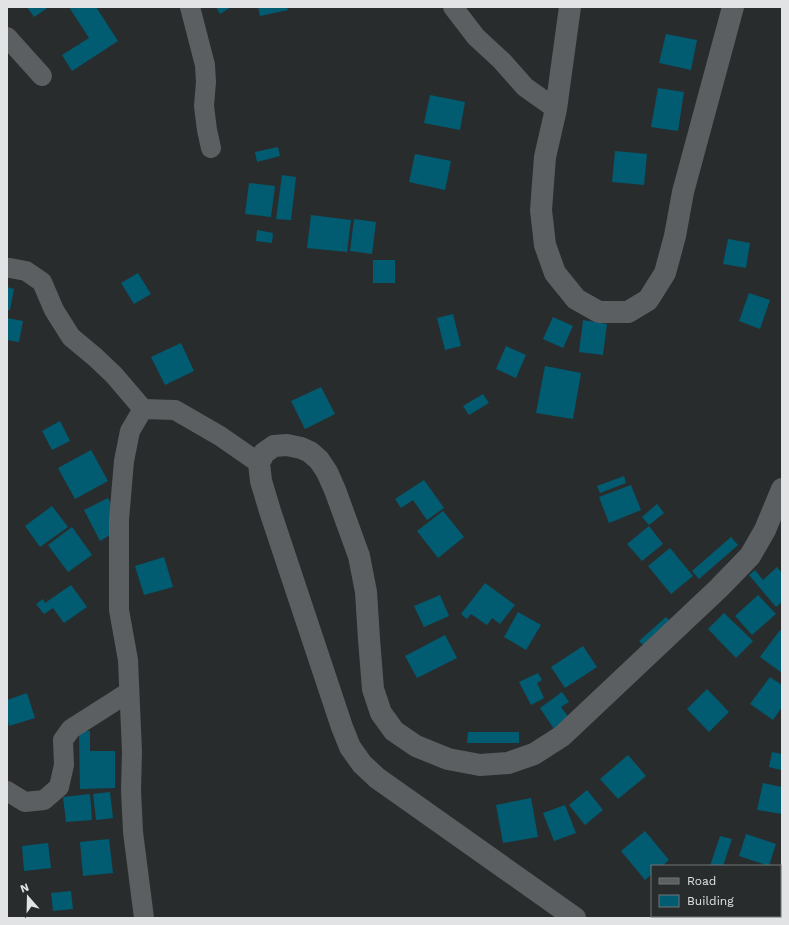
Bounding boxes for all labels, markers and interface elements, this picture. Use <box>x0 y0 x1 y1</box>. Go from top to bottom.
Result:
legend <box>651 865 781 917</box>
text: Road <box>687 874 716 888</box>
north arrow <box>8 877 48 917</box>
text: N <box>19 881 31 896</box>
text: Building <box>687 894 734 908</box>

